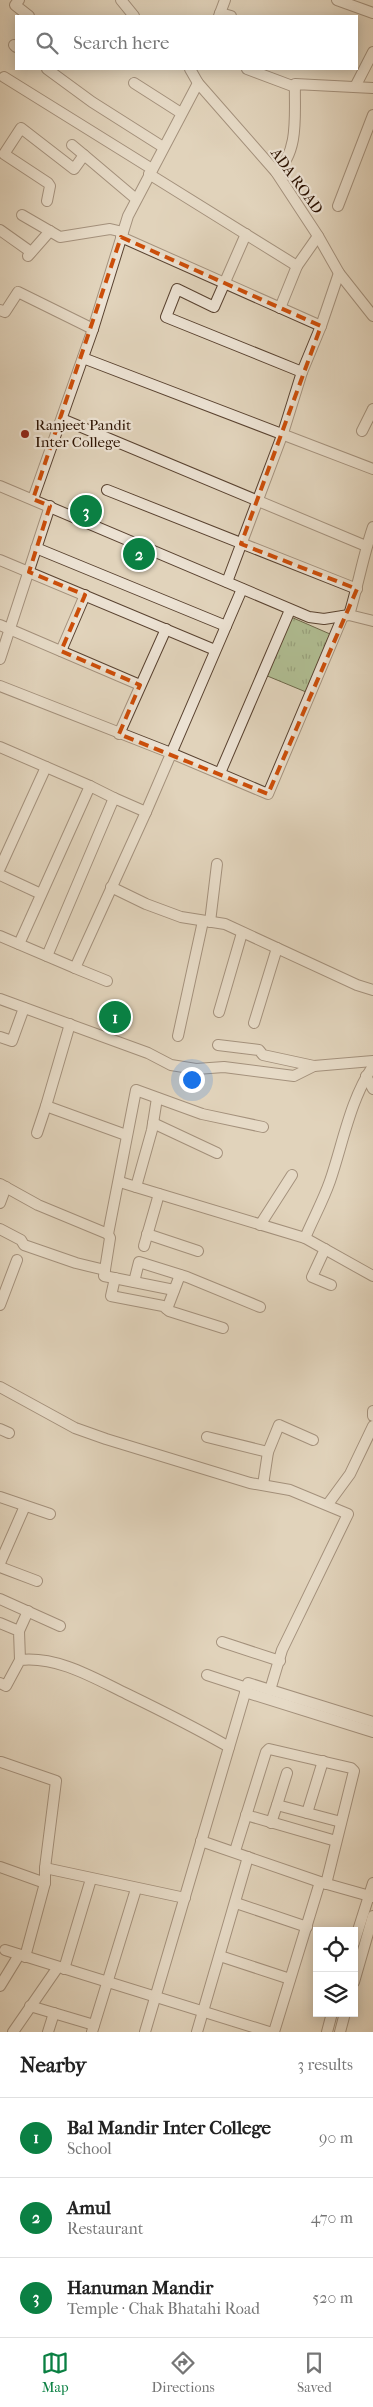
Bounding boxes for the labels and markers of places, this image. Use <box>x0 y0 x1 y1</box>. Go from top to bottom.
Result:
place label: Ranjeet Pandit Inter College <box>35 416 132 451</box>
marker: Ranjeet Pandit Inter College <box>19 428 31 440</box>
pin: 3 <box>70 492 102 530</box>
pin: 2 <box>123 535 155 573</box>
pin: 1 <box>99 998 131 1036</box>

